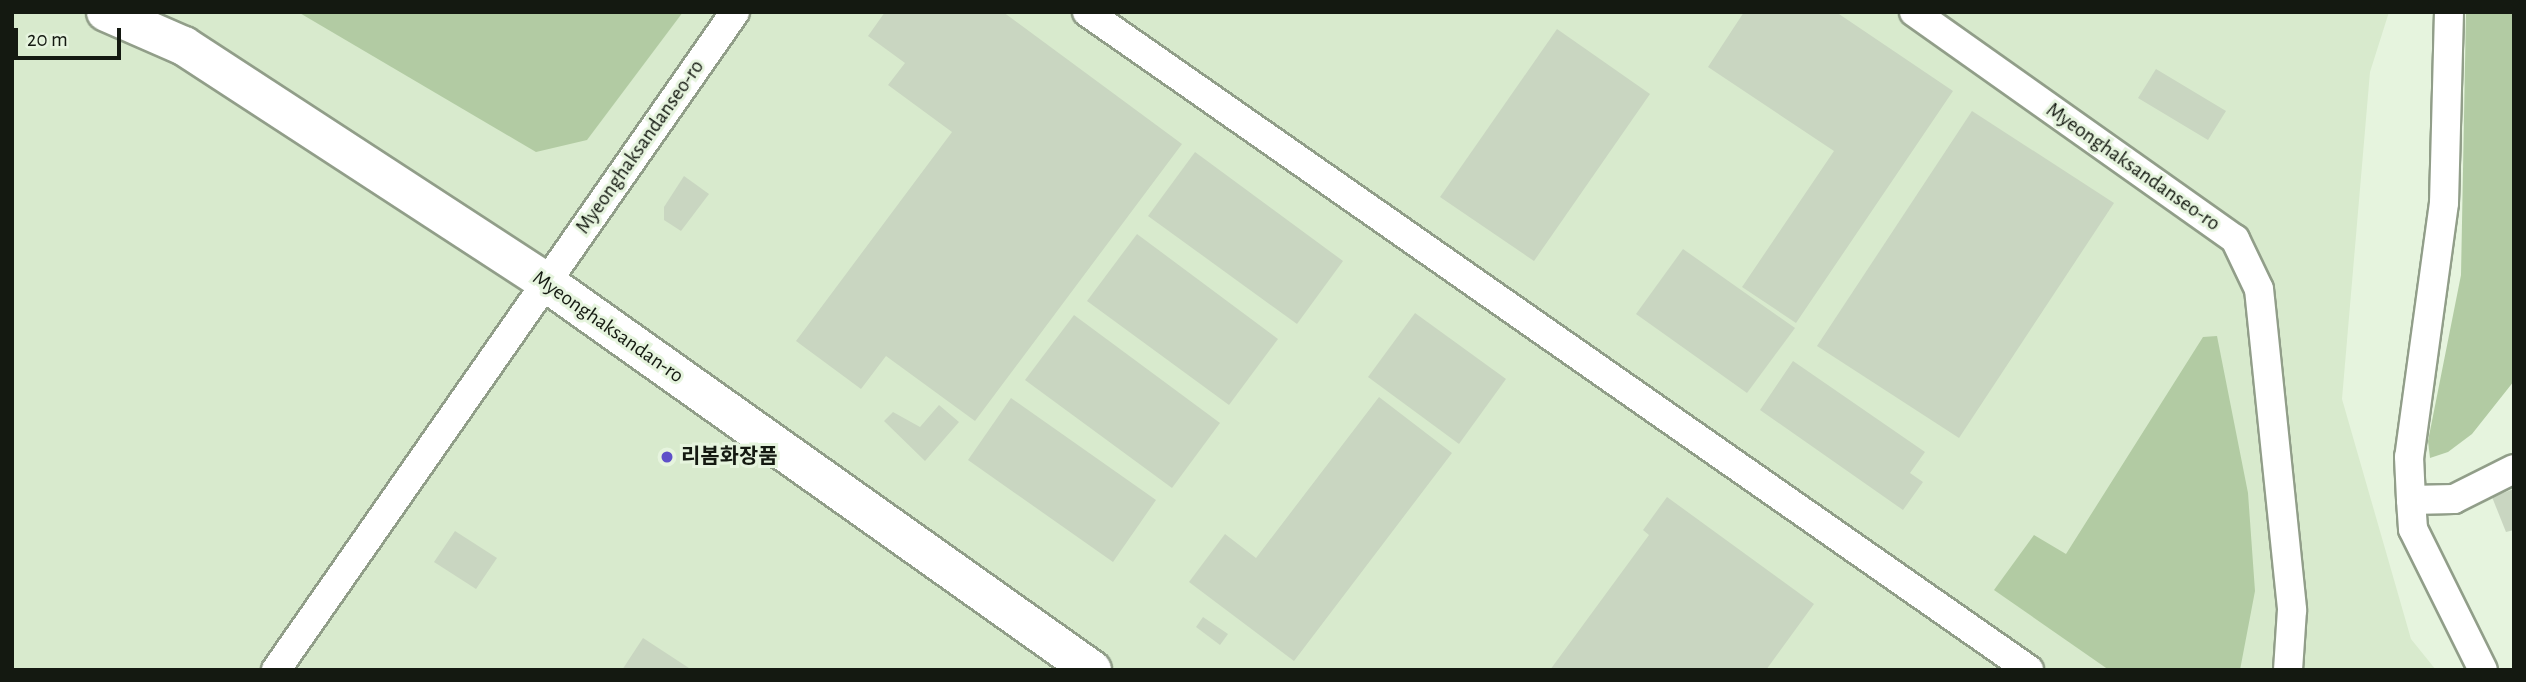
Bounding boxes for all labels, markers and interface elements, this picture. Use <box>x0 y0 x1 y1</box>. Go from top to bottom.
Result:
scale bar <box>18 14 124 58</box>
text: 20 m <box>27 29 68 50</box>
street label: Myeonghaksandanseo-ro <box>570 55 710 239</box>
street label: Myeonghaksandanseo-ro <box>2041 97 2225 237</box>
street label: Myeonghaksandan-ro <box>528 265 688 389</box>
place label: 리봄화장품 <box>681 444 778 470</box>
marker: 리봄화장품 <box>659 449 675 465</box>

